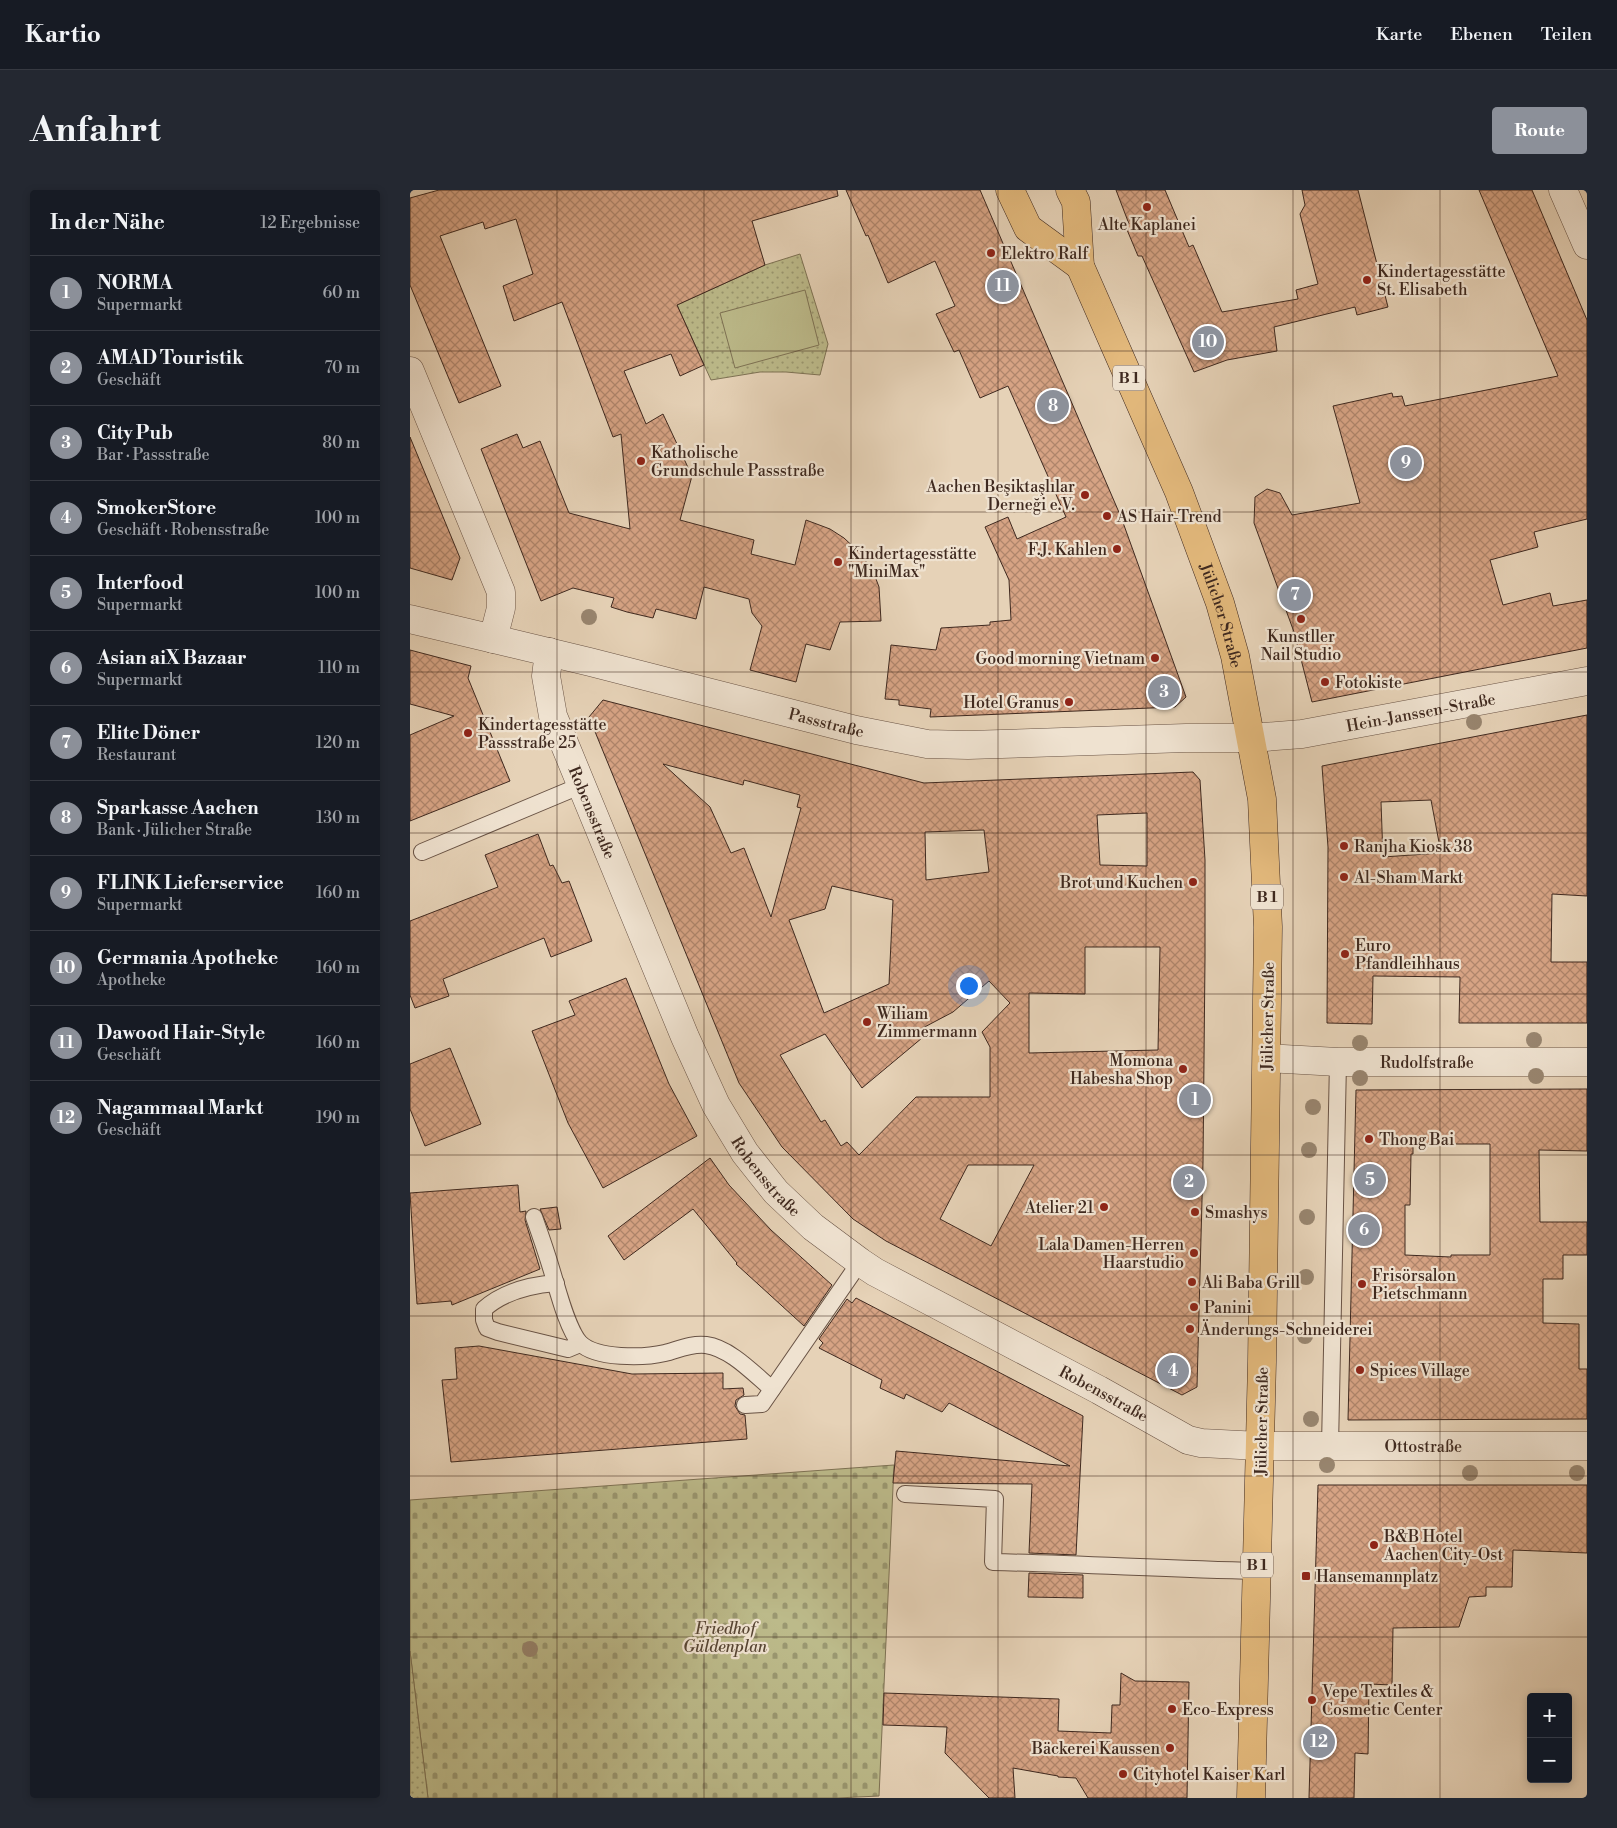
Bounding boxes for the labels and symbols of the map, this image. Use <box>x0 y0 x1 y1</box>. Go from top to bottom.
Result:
marker: Alte Kaplanei <box>1141 201 1153 213</box>
place label: Alte Kaplanei <box>1097 215 1196 235</box>
place label: Elektro Ralf <box>1001 244 1089 264</box>
marker: Elektro Ralf <box>985 247 997 259</box>
place label: Kindertagesstätte St. Elisabeth <box>1377 262 1506 300</box>
pin: 11 <box>987 267 1019 305</box>
marker: Kindertagesstätte St. Elisabeth <box>1361 274 1373 286</box>
pin: 10 <box>1192 323 1224 361</box>
road number: B 1 <box>1113 366 1145 390</box>
pin: 8 <box>1037 387 1069 425</box>
place label: Katholische Grundschule Passstraße <box>651 443 825 481</box>
pin: 9 <box>1390 444 1422 482</box>
marker: Katholische Grundschule Passstraße <box>635 455 647 467</box>
place label: Aachen Beşiktaşlılar Derneği e.V. <box>925 477 1075 515</box>
marker: Aachen Beşiktaşlılar Derneği e.V. <box>1079 489 1091 501</box>
place label: AS Hair-Trend <box>1116 507 1222 527</box>
marker: AS Hair-Trend <box>1101 510 1113 522</box>
place label: F.J. Kahlen <box>1028 540 1107 560</box>
marker: F.J. Kahlen <box>1111 543 1123 555</box>
place label: Kindertagesstätte "MiniMax" <box>848 544 977 582</box>
marker: Kindertagesstätte "MiniMax" <box>832 556 844 568</box>
street label: Jülicher Straße <box>1195 560 1246 670</box>
pin: 7 <box>1279 576 1311 614</box>
marker: Kunstller Nail Studio <box>1295 613 1307 625</box>
place label: Kunstller Nail Studio <box>1261 627 1341 665</box>
place label: Good morning Vietnam <box>976 649 1145 669</box>
marker: Good morning Vietnam <box>1149 652 1161 664</box>
pin: 3 <box>1148 673 1180 711</box>
place label: Fotokiste <box>1335 673 1402 693</box>
marker: Fotokiste <box>1319 676 1331 688</box>
street label: Hein-Janssen-Straße <box>1345 689 1497 737</box>
place label: Hotel Granus <box>963 693 1059 713</box>
marker: Hotel Granus <box>1063 696 1075 708</box>
street label: Passstraße <box>786 704 866 742</box>
place label: Kindertagesstätte Passstraße 25 <box>478 715 607 753</box>
marker: Kindertagesstätte Passstraße 25 <box>462 727 474 739</box>
street label: Robensstraße <box>564 763 620 862</box>
place label: Ranjha Kiosk 38 <box>1354 837 1473 857</box>
marker: Ranjha Kiosk 38 <box>1338 840 1350 852</box>
place label: Al-Sham Markt <box>1353 868 1464 888</box>
marker: Al-Sham Markt <box>1338 871 1350 883</box>
place label: Brot und Kuchen <box>1059 873 1183 893</box>
marker: Brot und Kuchen <box>1187 876 1199 888</box>
road number: B 1 <box>1251 884 1283 910</box>
place label: Euro Pfandleihhaus <box>1355 936 1460 974</box>
marker: Euro Pfandleihhaus <box>1339 948 1351 960</box>
street label: Jülicher Straße <box>1257 962 1279 1071</box>
your location <box>956 973 982 999</box>
place label: Wiliam Zimmermann <box>876 1004 978 1042</box>
marker: Wiliam Zimmermann <box>861 1016 873 1028</box>
place label: Momona Habesha Shop <box>1070 1051 1174 1089</box>
street label: Rudolfstraße <box>1380 1053 1474 1073</box>
marker: Momona Habesha Shop <box>1177 1063 1189 1075</box>
pin: 1 <box>1179 1081 1211 1119</box>
place label: Thong Bai <box>1379 1130 1454 1150</box>
street label: Robensstraße <box>726 1133 805 1221</box>
marker: Thong Bai <box>1363 1133 1375 1145</box>
pin: 5 <box>1354 1161 1386 1199</box>
pin: 2 <box>1173 1163 1205 1201</box>
place label: Atelier 21 <box>1024 1198 1094 1218</box>
marker: Atelier 21 <box>1098 1201 1110 1213</box>
place label: Smashys <box>1205 1203 1268 1223</box>
marker: Smashys <box>1189 1206 1201 1218</box>
pin: 6 <box>1348 1211 1380 1249</box>
place label: Lala Damen-Herren Haarstudio <box>1038 1235 1184 1273</box>
marker: Lala Damen-Herren Haarstudio <box>1188 1247 1200 1259</box>
place label: Frisörsalon Pietschmann <box>1372 1266 1468 1304</box>
place label: Ali Baba Grill <box>1201 1273 1300 1293</box>
marker: Ali Baba Grill <box>1186 1276 1198 1288</box>
marker: Frisörsalon Pietschmann <box>1356 1278 1368 1290</box>
place label: Panini <box>1204 1298 1252 1318</box>
marker: Panini <box>1188 1301 1200 1313</box>
place label: Änderungs-Schneiderei <box>1199 1319 1373 1340</box>
marker: Änderungs-Schneiderei <box>1184 1323 1196 1335</box>
pin: 4 <box>1157 1352 1189 1390</box>
place label: Spices Village <box>1370 1361 1470 1381</box>
street label: Robensstraße <box>1055 1362 1151 1427</box>
marker: Spices Village <box>1354 1364 1366 1376</box>
street label: Jülicher Straße <box>1251 1367 1273 1476</box>
street label: Ottostraße <box>1384 1437 1462 1457</box>
place label: B&B Hotel Aachen City-Ost <box>1383 1527 1503 1565</box>
marker: B&B Hotel Aachen City-Ost <box>1368 1539 1380 1551</box>
road number: B 1 <box>1241 1552 1273 1578</box>
place label: Hansemannplatz <box>1316 1567 1438 1587</box>
marker: Hansemannplatz <box>1300 1570 1312 1582</box>
park label: Friedhof Güldenplan <box>683 1619 768 1657</box>
place label: Vepe Textiles & Cosmetic Center <box>1321 1682 1443 1720</box>
marker: Vepe Textiles & Cosmetic Center <box>1306 1694 1318 1706</box>
place label: Eco-Express <box>1182 1700 1274 1720</box>
marker: Eco-Express <box>1166 1703 1178 1715</box>
pin: 12 <box>1303 1723 1335 1761</box>
place label: Bäckerei Kaussen <box>1031 1739 1160 1759</box>
marker: Bäckerei Kaussen <box>1164 1742 1176 1754</box>
place label: Cityhotel Kaiser Karl <box>1133 1765 1286 1785</box>
marker: Cityhotel Kaiser Karl <box>1117 1768 1129 1780</box>

